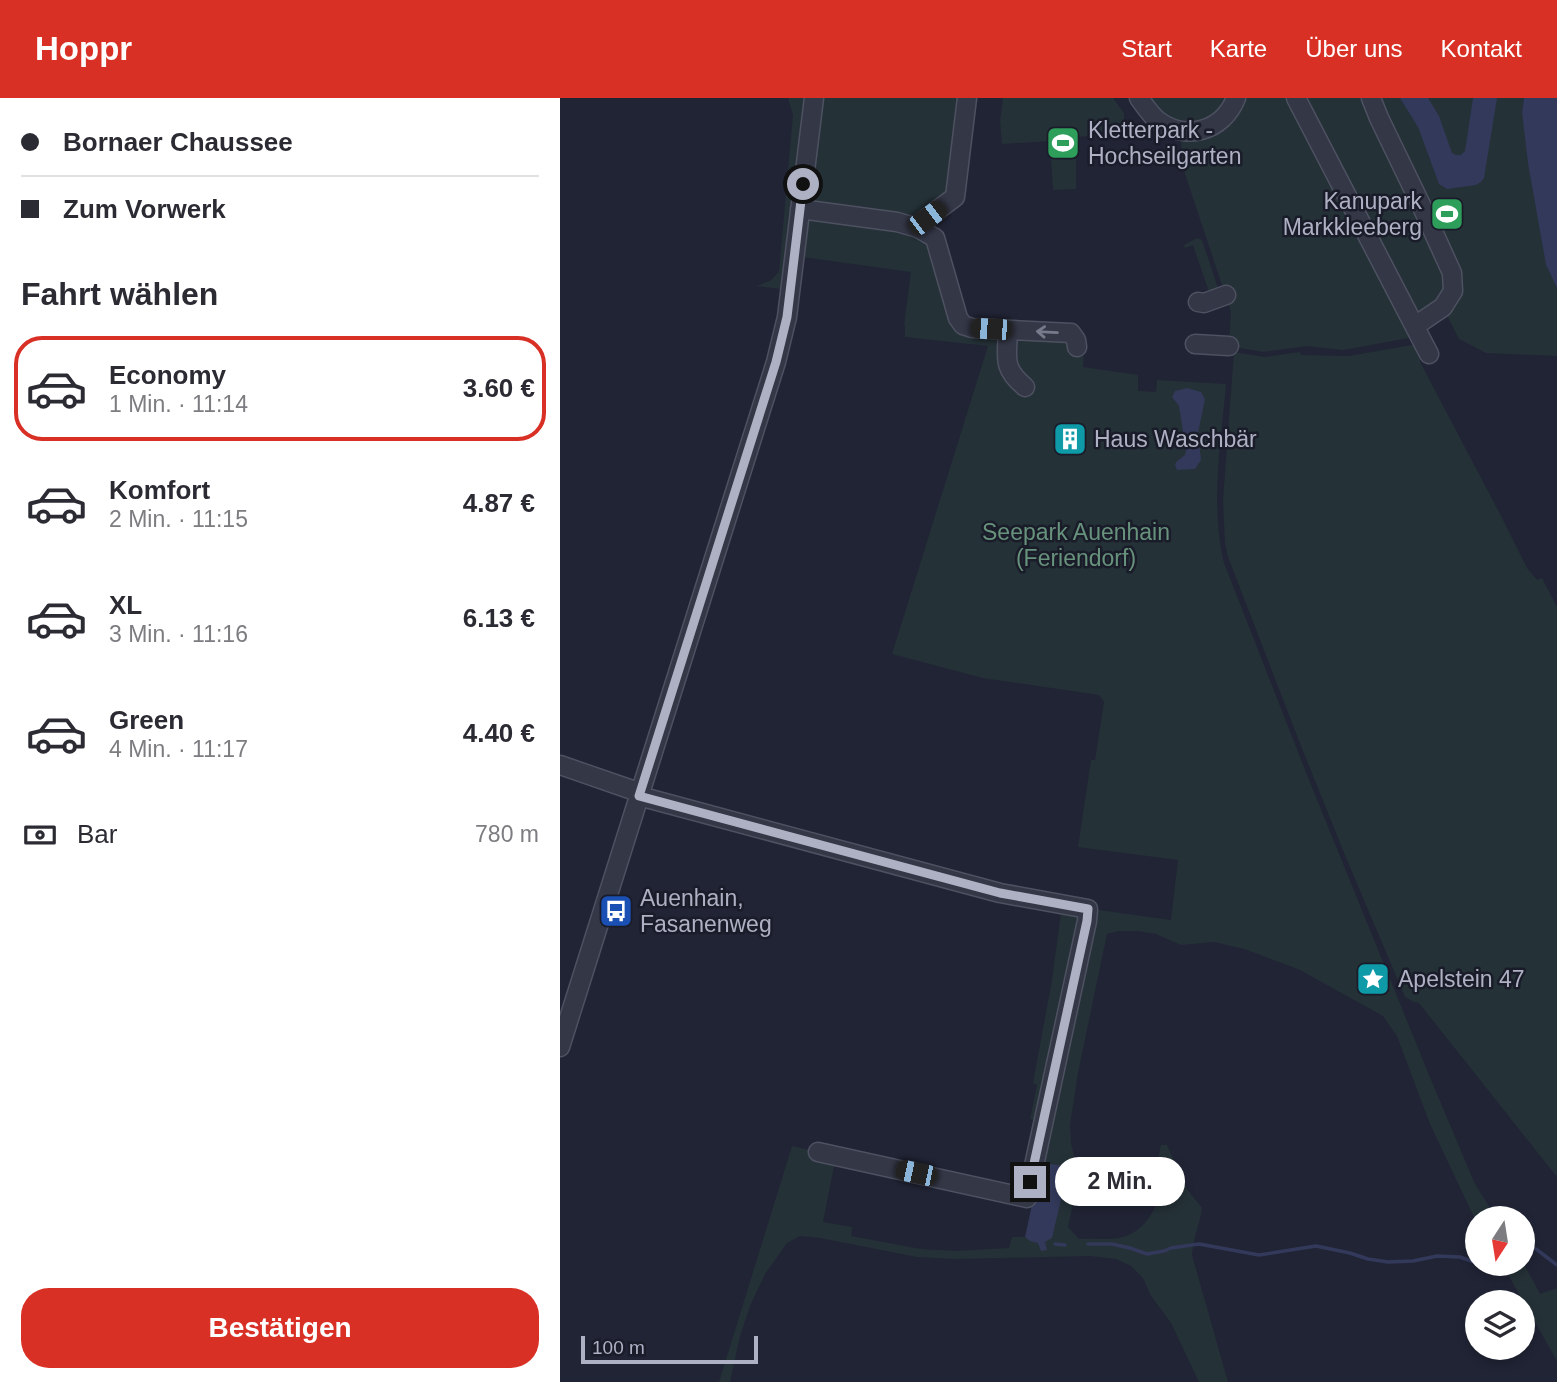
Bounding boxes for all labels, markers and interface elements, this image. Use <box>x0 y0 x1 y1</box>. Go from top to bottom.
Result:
text: Hoppr <box>35 30 132 67</box>
text: Start <box>1121 35 1172 62</box>
text: Karte <box>1210 35 1267 62</box>
text: Über uns <box>1305 35 1403 62</box>
text: Kontakt <box>1441 35 1522 62</box>
place label: Kletterpark - Hochseilgarten <box>1088 117 1241 169</box>
sports icon: Kletterpark - Hochseilgarten <box>1044 124 1082 162</box>
text: Bornaer Chaussee <box>63 127 293 157</box>
route start <box>787 168 819 200</box>
place label: Kanupark Markkleeberg <box>1283 188 1422 240</box>
text: Zum Vorwerk <box>63 194 226 224</box>
sports icon: Kanupark Markkleeberg <box>1428 195 1466 233</box>
car <box>904 197 951 239</box>
text: Fahrt wählen <box>21 276 218 312</box>
car <box>970 317 1013 341</box>
one-way arrow <box>1036 325 1059 338</box>
icon: car <box>25 357 88 420</box>
text: Economy <box>109 360 226 390</box>
text: 3.60 € <box>463 373 535 403</box>
text: 1 Min. · 11:14 <box>109 391 248 417</box>
building icon: Haus Waschbär <box>1051 420 1089 458</box>
place label: Haus Waschbär <box>1094 426 1257 452</box>
icon: car <box>25 472 88 535</box>
text: Komfort <box>109 475 210 505</box>
text: 4.87 € <box>463 488 535 518</box>
text: 2 Min. · 11:15 <box>109 506 248 532</box>
park label: Seepark Auenhain (Feriendorf) <box>982 519 1170 571</box>
icon: car <box>25 587 88 650</box>
text: XL <box>109 590 142 620</box>
text: 6.13 € <box>463 603 535 633</box>
text: 3 Min. · 11:16 <box>109 621 248 647</box>
icon: car <box>25 702 88 765</box>
text: Green <box>109 705 184 735</box>
text: 4.40 € <box>463 718 535 748</box>
text: 4 Min. · 11:17 <box>109 736 248 762</box>
icon: cash <box>21 816 59 854</box>
text: Bar <box>77 819 117 849</box>
text: 780 m <box>475 821 539 847</box>
place label: Auenhain, Fasanenweg <box>640 885 772 937</box>
bus stop icon: Auenhain, Fasanenweg <box>597 892 635 930</box>
place icon: Apelstein 47 <box>1354 960 1392 998</box>
place label: Apelstein 47 <box>1398 966 1525 992</box>
car <box>894 1158 939 1188</box>
callout: 2 Min. <box>1054 1158 1184 1206</box>
route end <box>1014 1166 1046 1198</box>
text: 2 Min. <box>1087 1168 1153 1194</box>
north arrow <box>1465 1206 1535 1276</box>
map controls <box>1465 1206 1535 1360</box>
button: Bestätigen <box>21 1288 539 1368</box>
button: layers <box>1465 1290 1535 1360</box>
scale bar <box>581 1333 758 1365</box>
text: 100 m <box>592 1337 645 1358</box>

